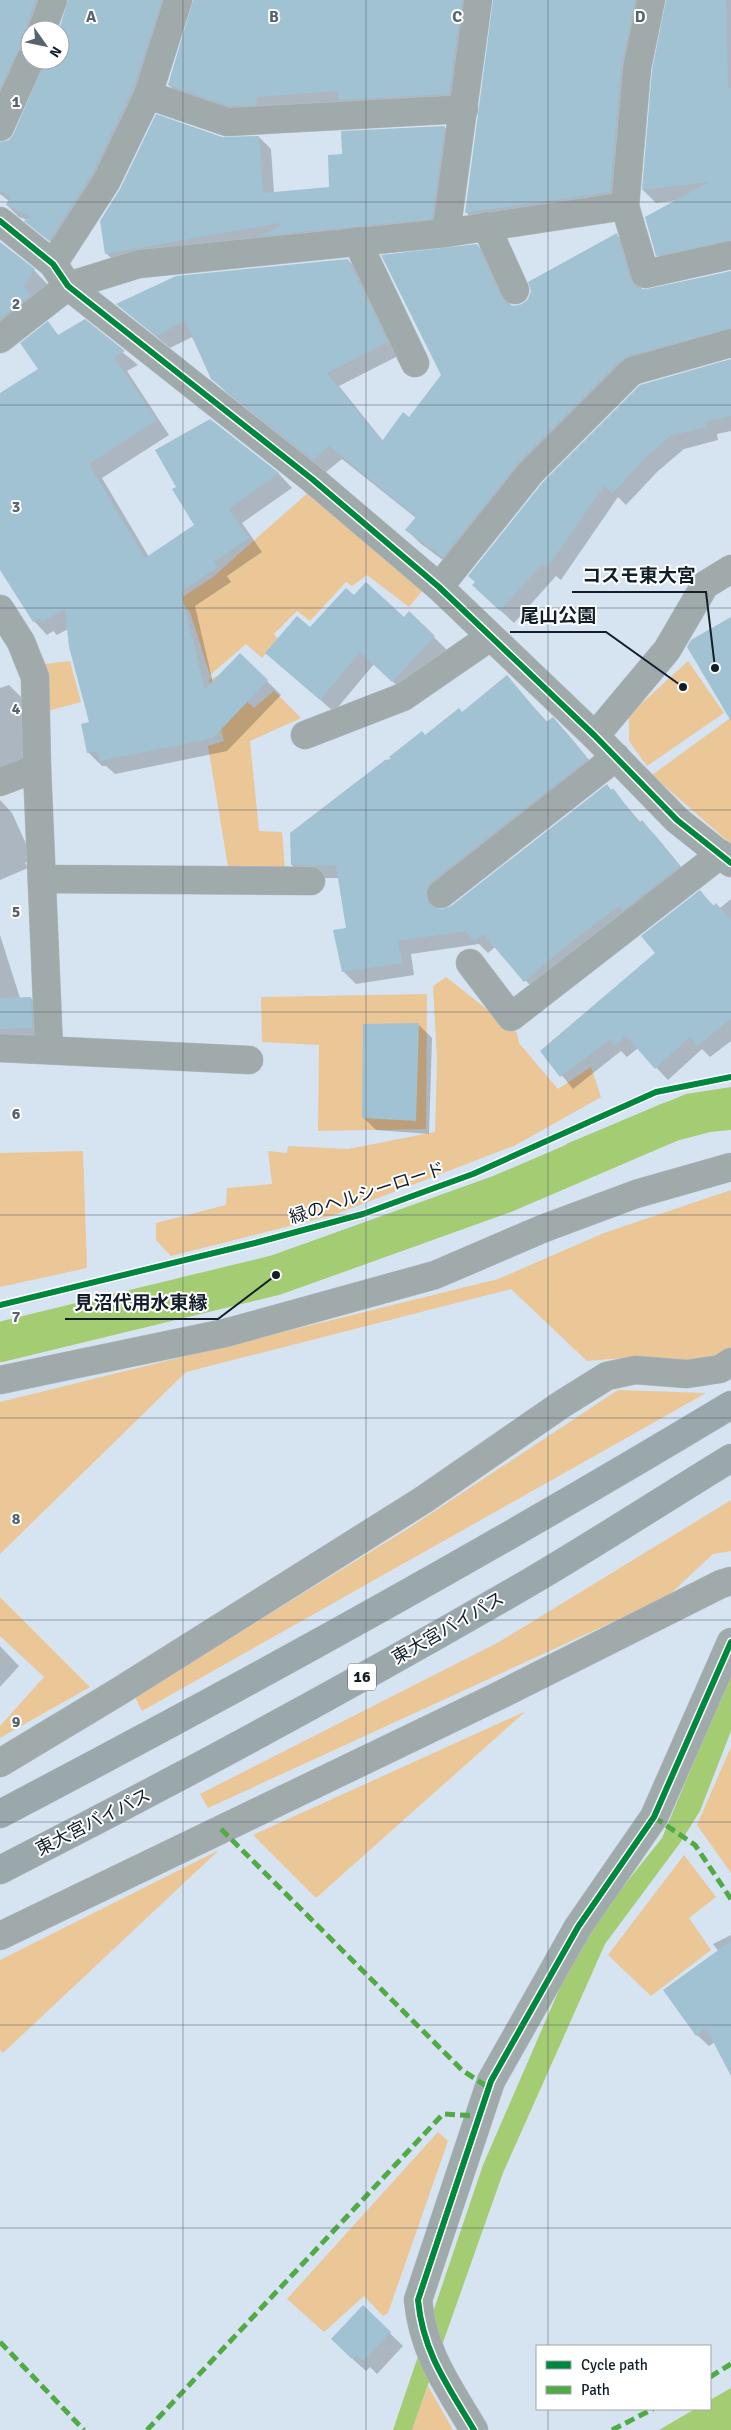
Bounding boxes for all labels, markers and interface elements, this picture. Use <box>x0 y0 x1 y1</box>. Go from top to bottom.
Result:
text: A <box>86 7 97 27</box>
text: B <box>269 7 279 27</box>
text: C <box>452 7 462 27</box>
text: D <box>635 7 646 27</box>
north arrow <box>20 20 70 70</box>
text: N <box>46 43 65 61</box>
text: 1 <box>12 92 21 112</box>
text: 2 <box>12 294 20 314</box>
text: 3 <box>12 497 20 517</box>
callout: コスモ東大宮 <box>572 558 706 592</box>
text: コスモ東大宮 <box>582 564 696 588</box>
callout: 尾山公園 <box>510 598 606 632</box>
text: 尾山公園 <box>520 604 596 628</box>
text: 4 <box>12 699 21 719</box>
text: 5 <box>12 902 20 922</box>
text: 6 <box>12 1104 21 1124</box>
street label: 緑のヘルシーロード <box>287 1158 447 1228</box>
callout: 見沼代用水東縁 <box>65 1285 218 1319</box>
text: 見沼代用水東縁 <box>74 1291 208 1315</box>
text: 7 <box>12 1307 21 1327</box>
text: 8 <box>12 1509 21 1529</box>
street label: 東大宮バイパス <box>388 1587 508 1669</box>
road number: 16 <box>348 1664 376 1690</box>
text: 9 <box>12 1712 21 1732</box>
street label: 東大宮バイパス <box>32 1784 154 1860</box>
legend <box>536 2345 711 2410</box>
text: Cycle path <box>581 2356 648 2374</box>
text: Path <box>581 2381 610 2399</box>

